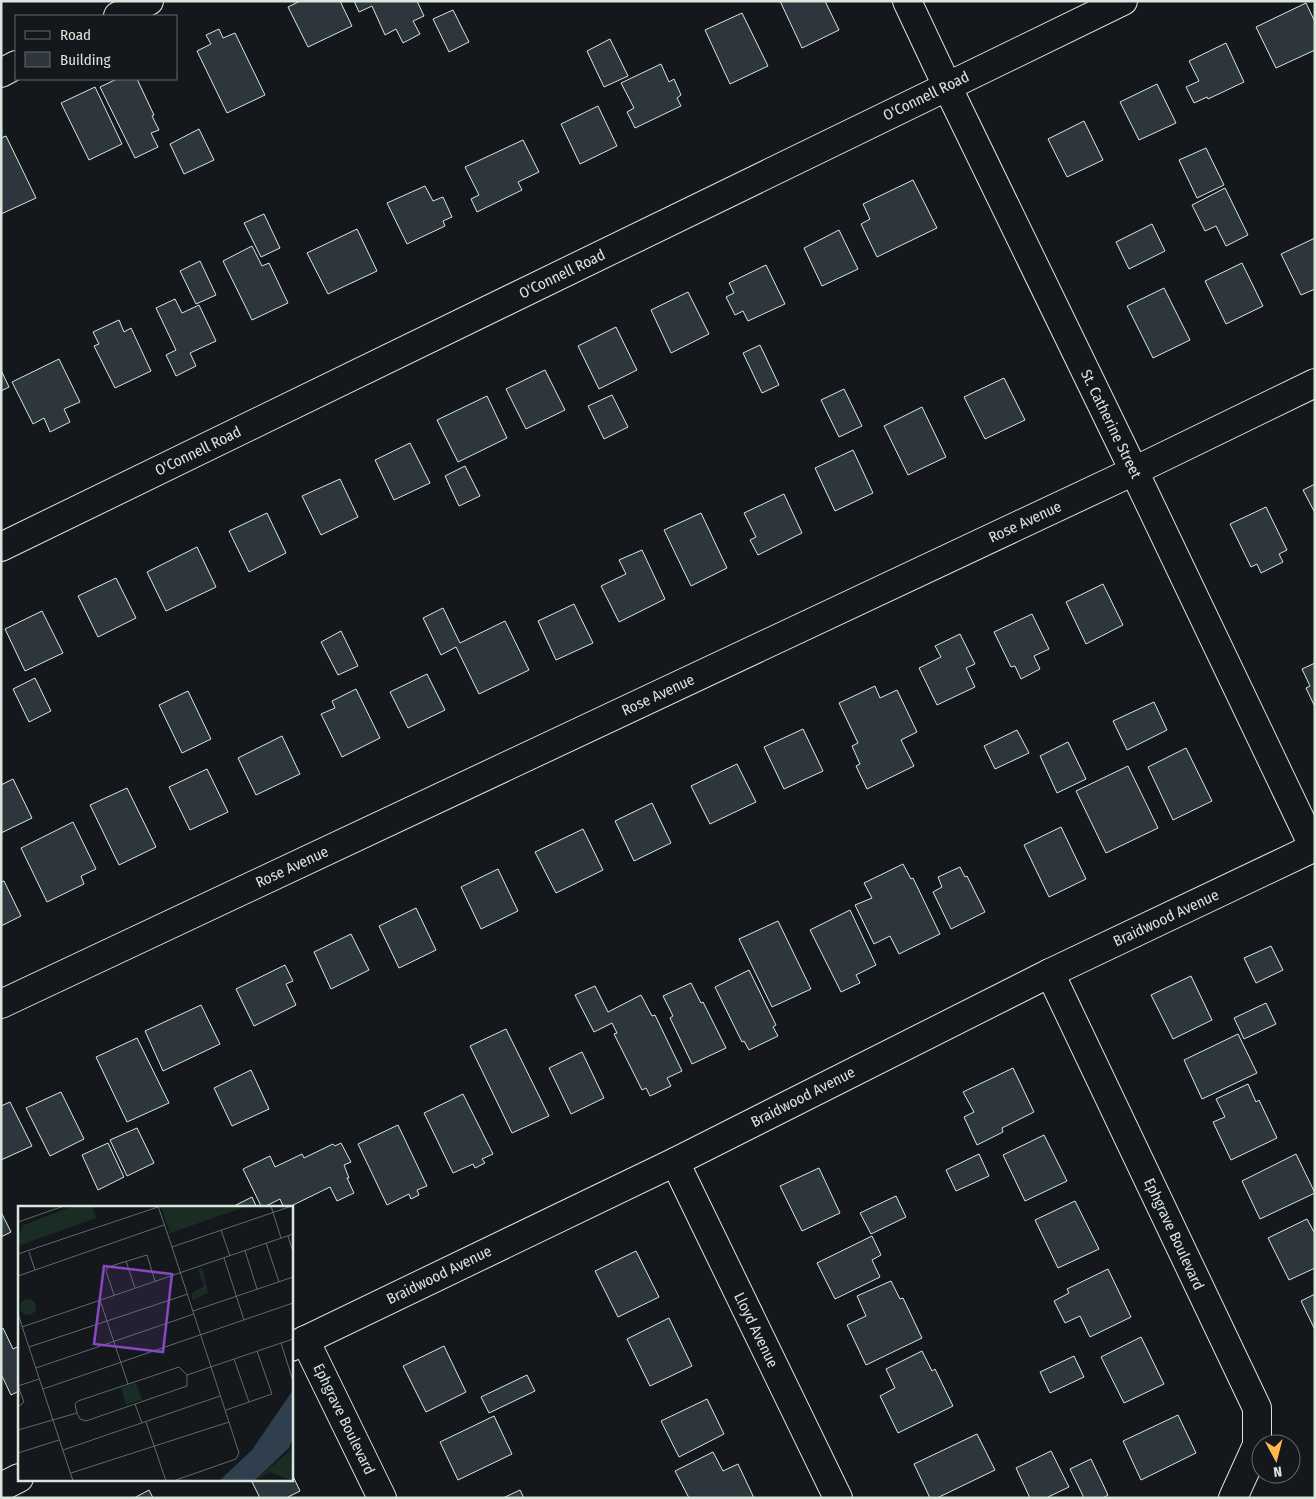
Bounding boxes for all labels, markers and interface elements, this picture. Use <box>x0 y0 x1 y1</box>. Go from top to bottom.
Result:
legend <box>15 15 178 80</box>
text: Road <box>60 26 91 44</box>
text: Building <box>60 51 111 69</box>
street label: O'Connell Road <box>880 67 972 125</box>
street label: O'Connell Road <box>516 245 608 303</box>
street label: St. Catherine Street <box>1077 367 1145 481</box>
street label: O'Connell Road <box>152 422 244 480</box>
street label: Rose Avenue <box>986 497 1064 547</box>
street label: Rose Avenue <box>619 670 697 720</box>
street label: Rose Avenue <box>253 842 331 892</box>
street label: Braidwood Avenue <box>1110 886 1222 950</box>
street label: Braidwood Avenue <box>748 1063 858 1131</box>
street label: Ephgrave Boulevard <box>1140 1175 1208 1293</box>
inset map <box>18 1206 292 1482</box>
street label: Braidwood Avenue <box>384 1242 494 1308</box>
street label: Lloyd Avenue <box>730 1289 782 1371</box>
street label: Ephgrave Boulevard <box>309 1361 379 1477</box>
north arrow <box>1251 1434 1301 1484</box>
text: N <box>1272 1462 1283 1480</box>

